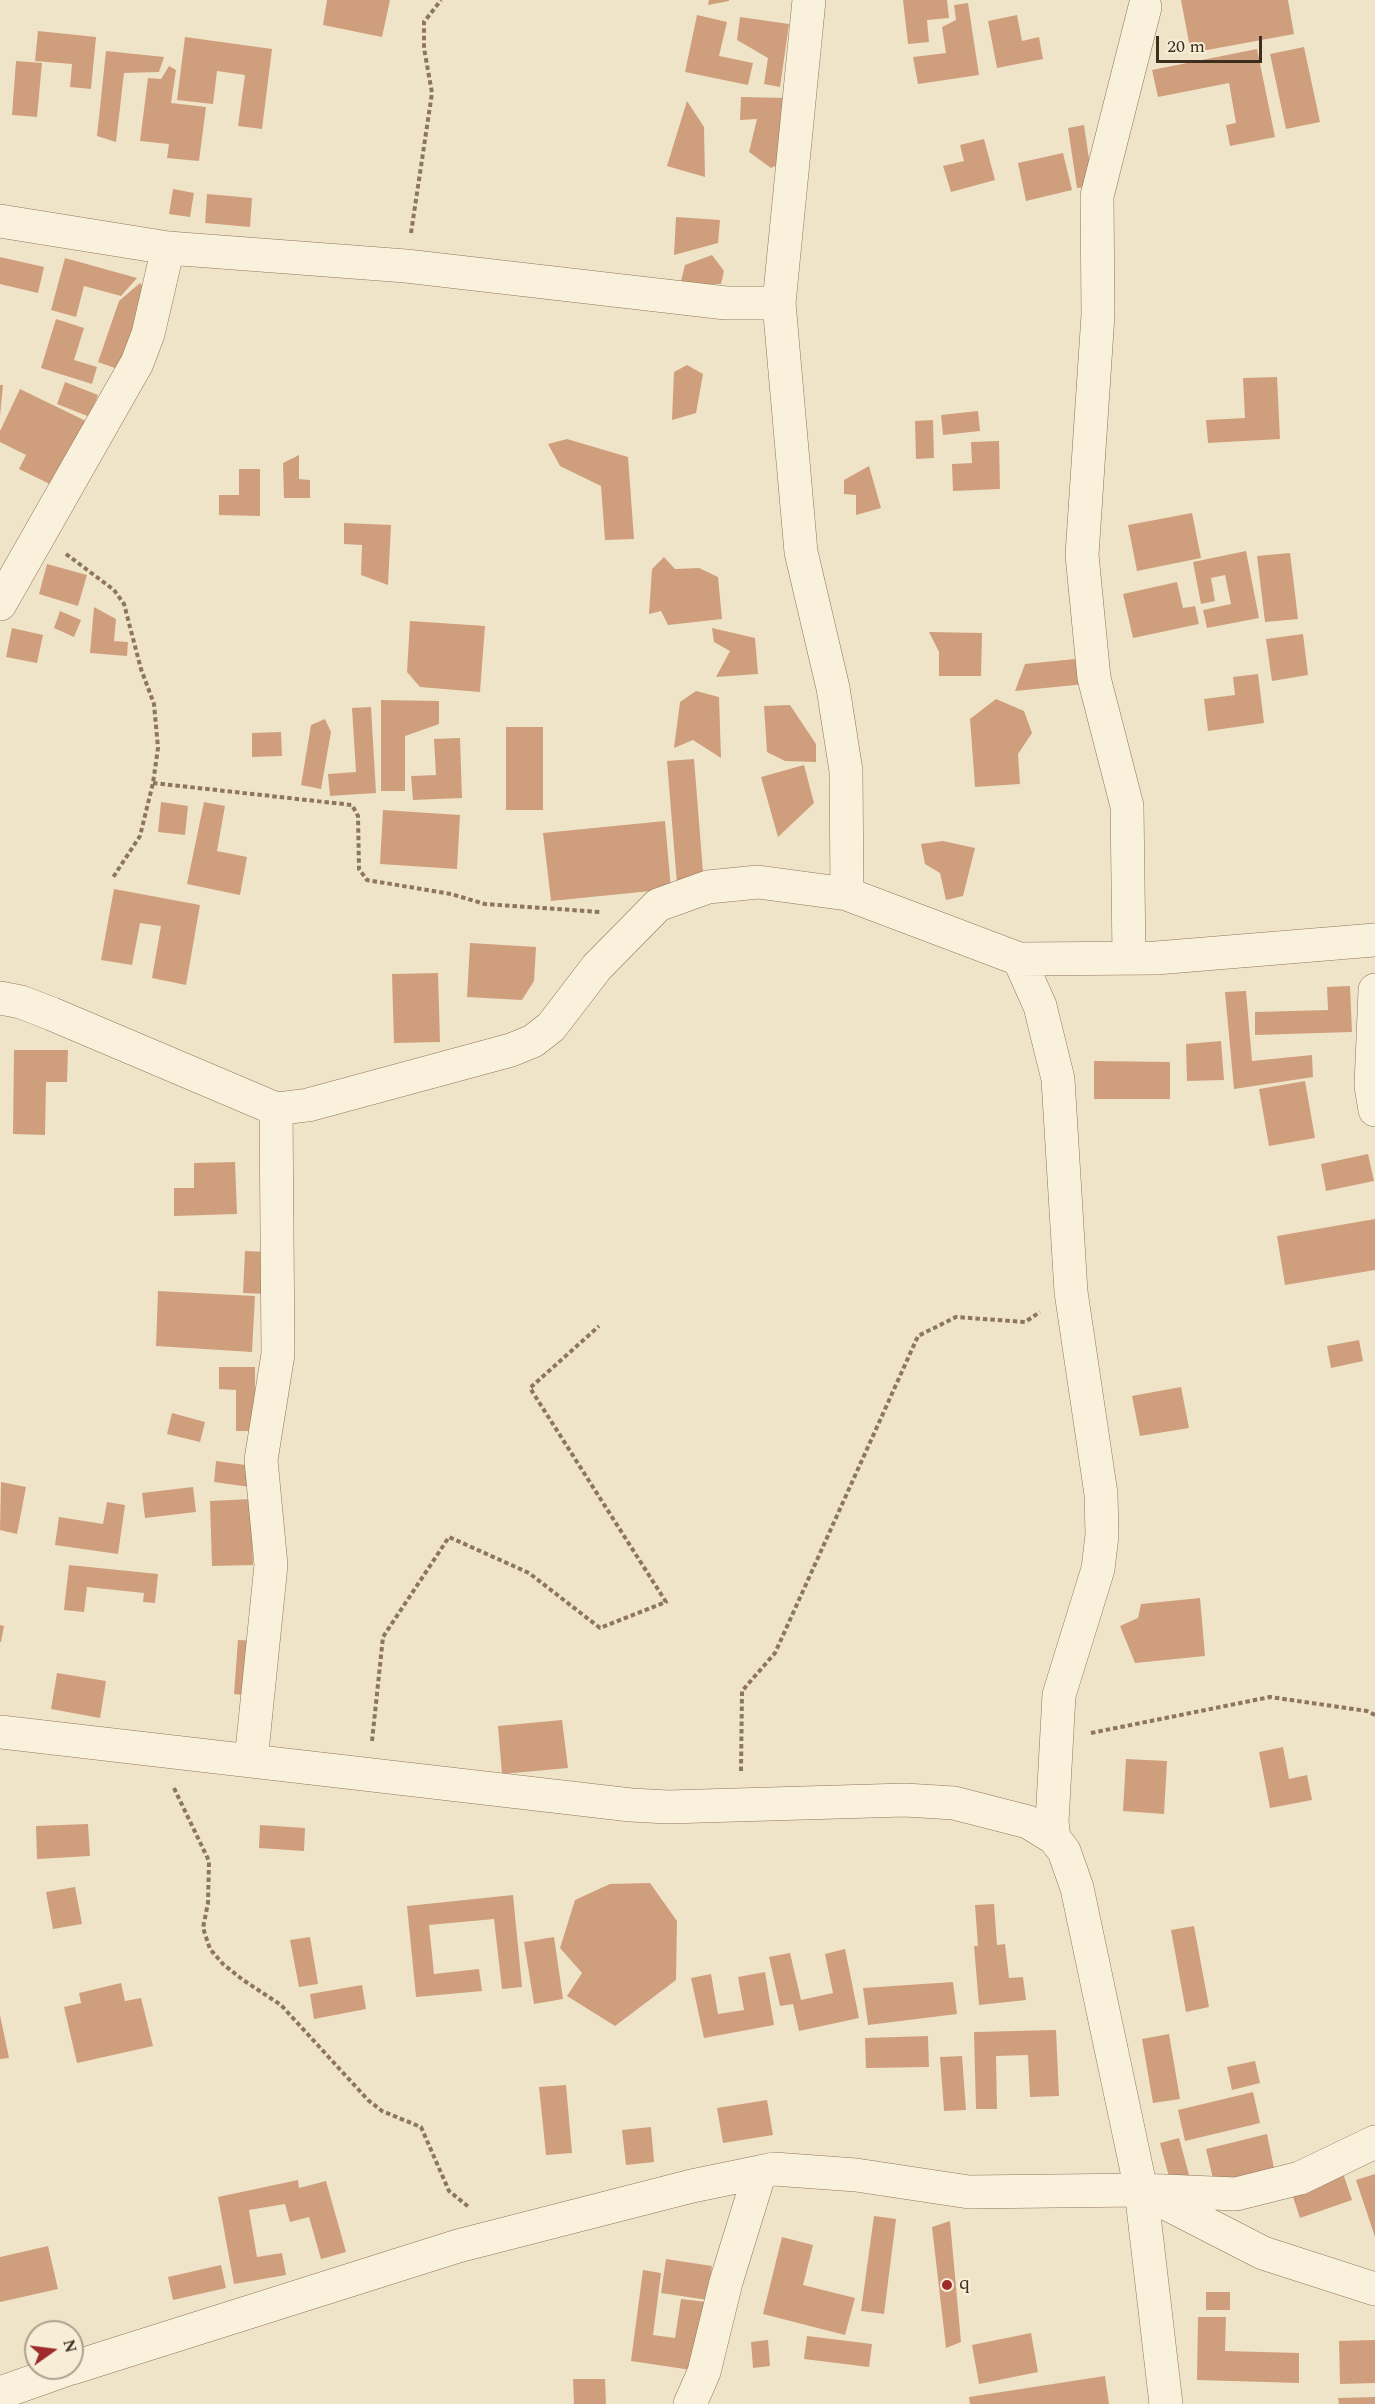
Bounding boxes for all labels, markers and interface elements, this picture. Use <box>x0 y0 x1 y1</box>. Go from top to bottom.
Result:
scale bar <box>1159 24 1266 62</box>
text: 20 m <box>1167 33 1205 60</box>
place label: q <box>959 2273 970 2297</box>
marker: q <box>940 2278 954 2292</box>
north arrow <box>24 2320 84 2380</box>
text: N <box>56 2337 83 2355</box>

